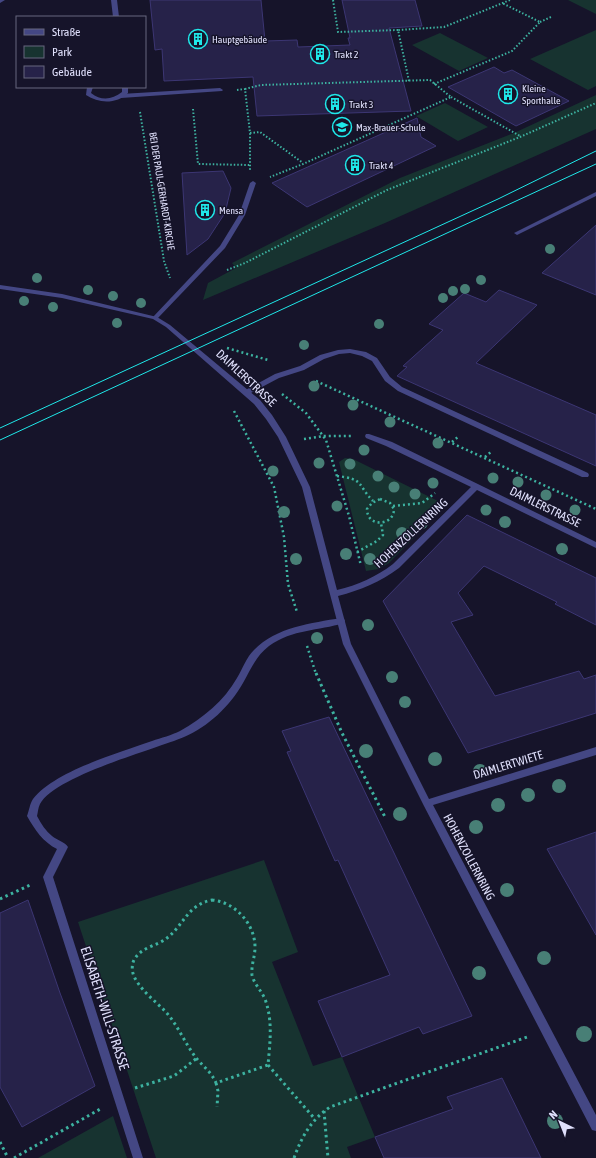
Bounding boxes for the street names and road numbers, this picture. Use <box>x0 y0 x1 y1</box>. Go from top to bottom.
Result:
street label: BEI DER PAUL-GERHARDT-KIRCHE <box>147 131 177 252</box>
street label: DAIMLERSTRASSE <box>213 347 279 409</box>
street label: DAIMLERSTRASSE <box>507 484 583 530</box>
street label: HOHENZOLLERNRING <box>371 495 451 571</box>
street label: DAIMLERTWIETE <box>472 748 544 782</box>
street label: HOHENZOLLERNRING <box>440 812 498 902</box>
street label: ELISABETH-WILL-STRASSE <box>77 944 133 1072</box>

